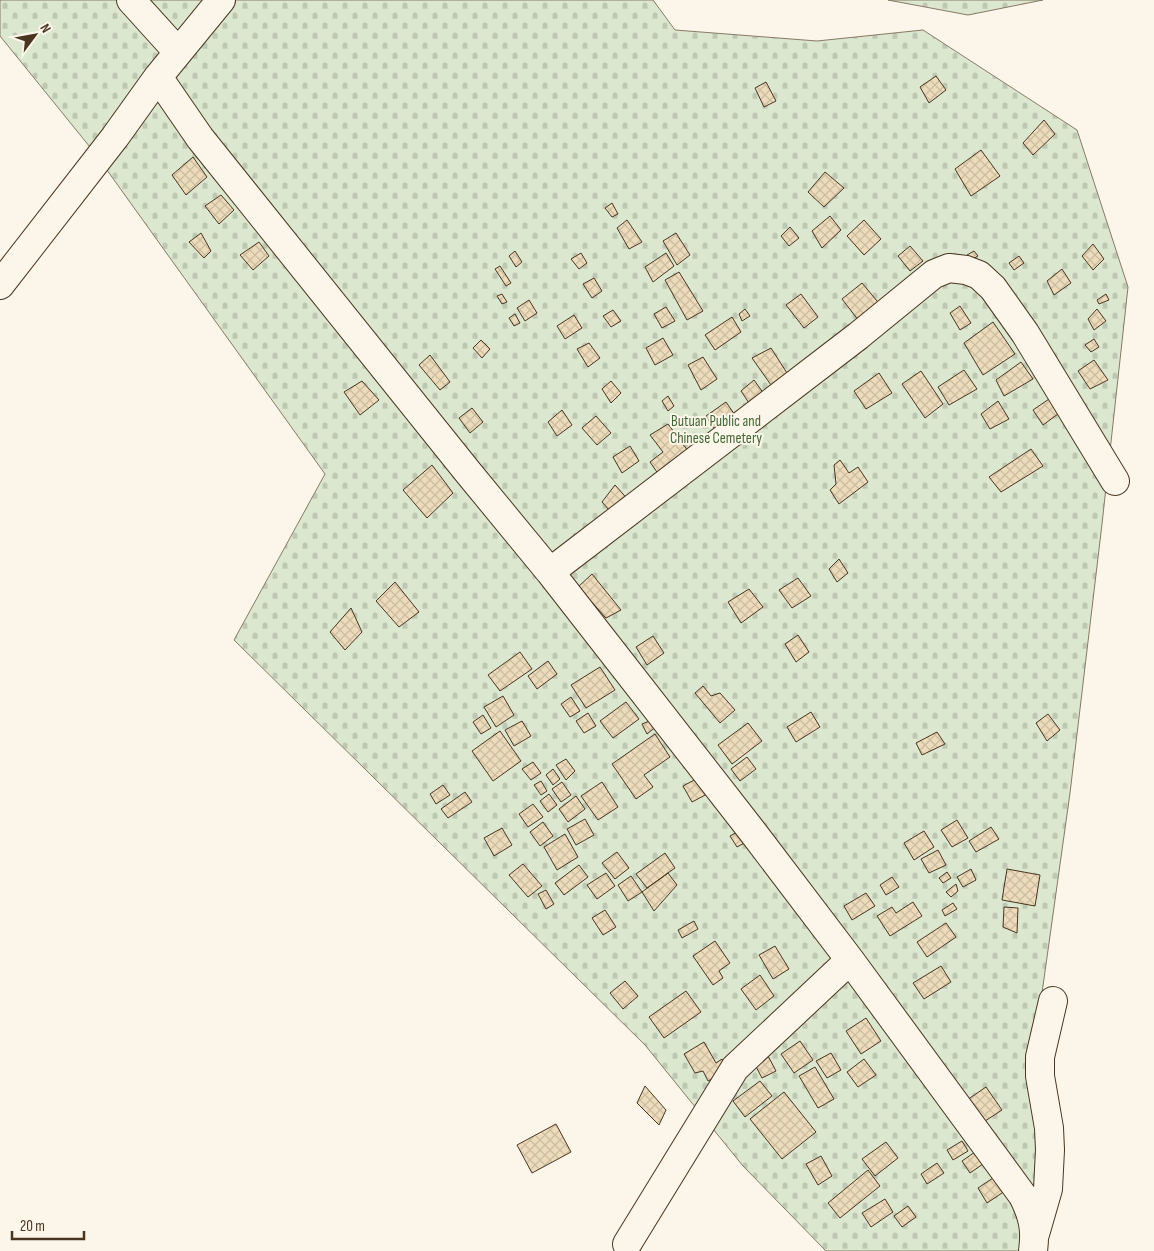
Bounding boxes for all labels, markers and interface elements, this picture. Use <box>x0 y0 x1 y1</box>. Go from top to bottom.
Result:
north arrow <box>10 10 60 60</box>
text: N <box>36 21 55 36</box>
park label: Butuan Public and Chinese Cemetery <box>670 412 762 448</box>
scale bar <box>12 1208 85 1240</box>
text: 20 m <box>20 1217 45 1236</box>

